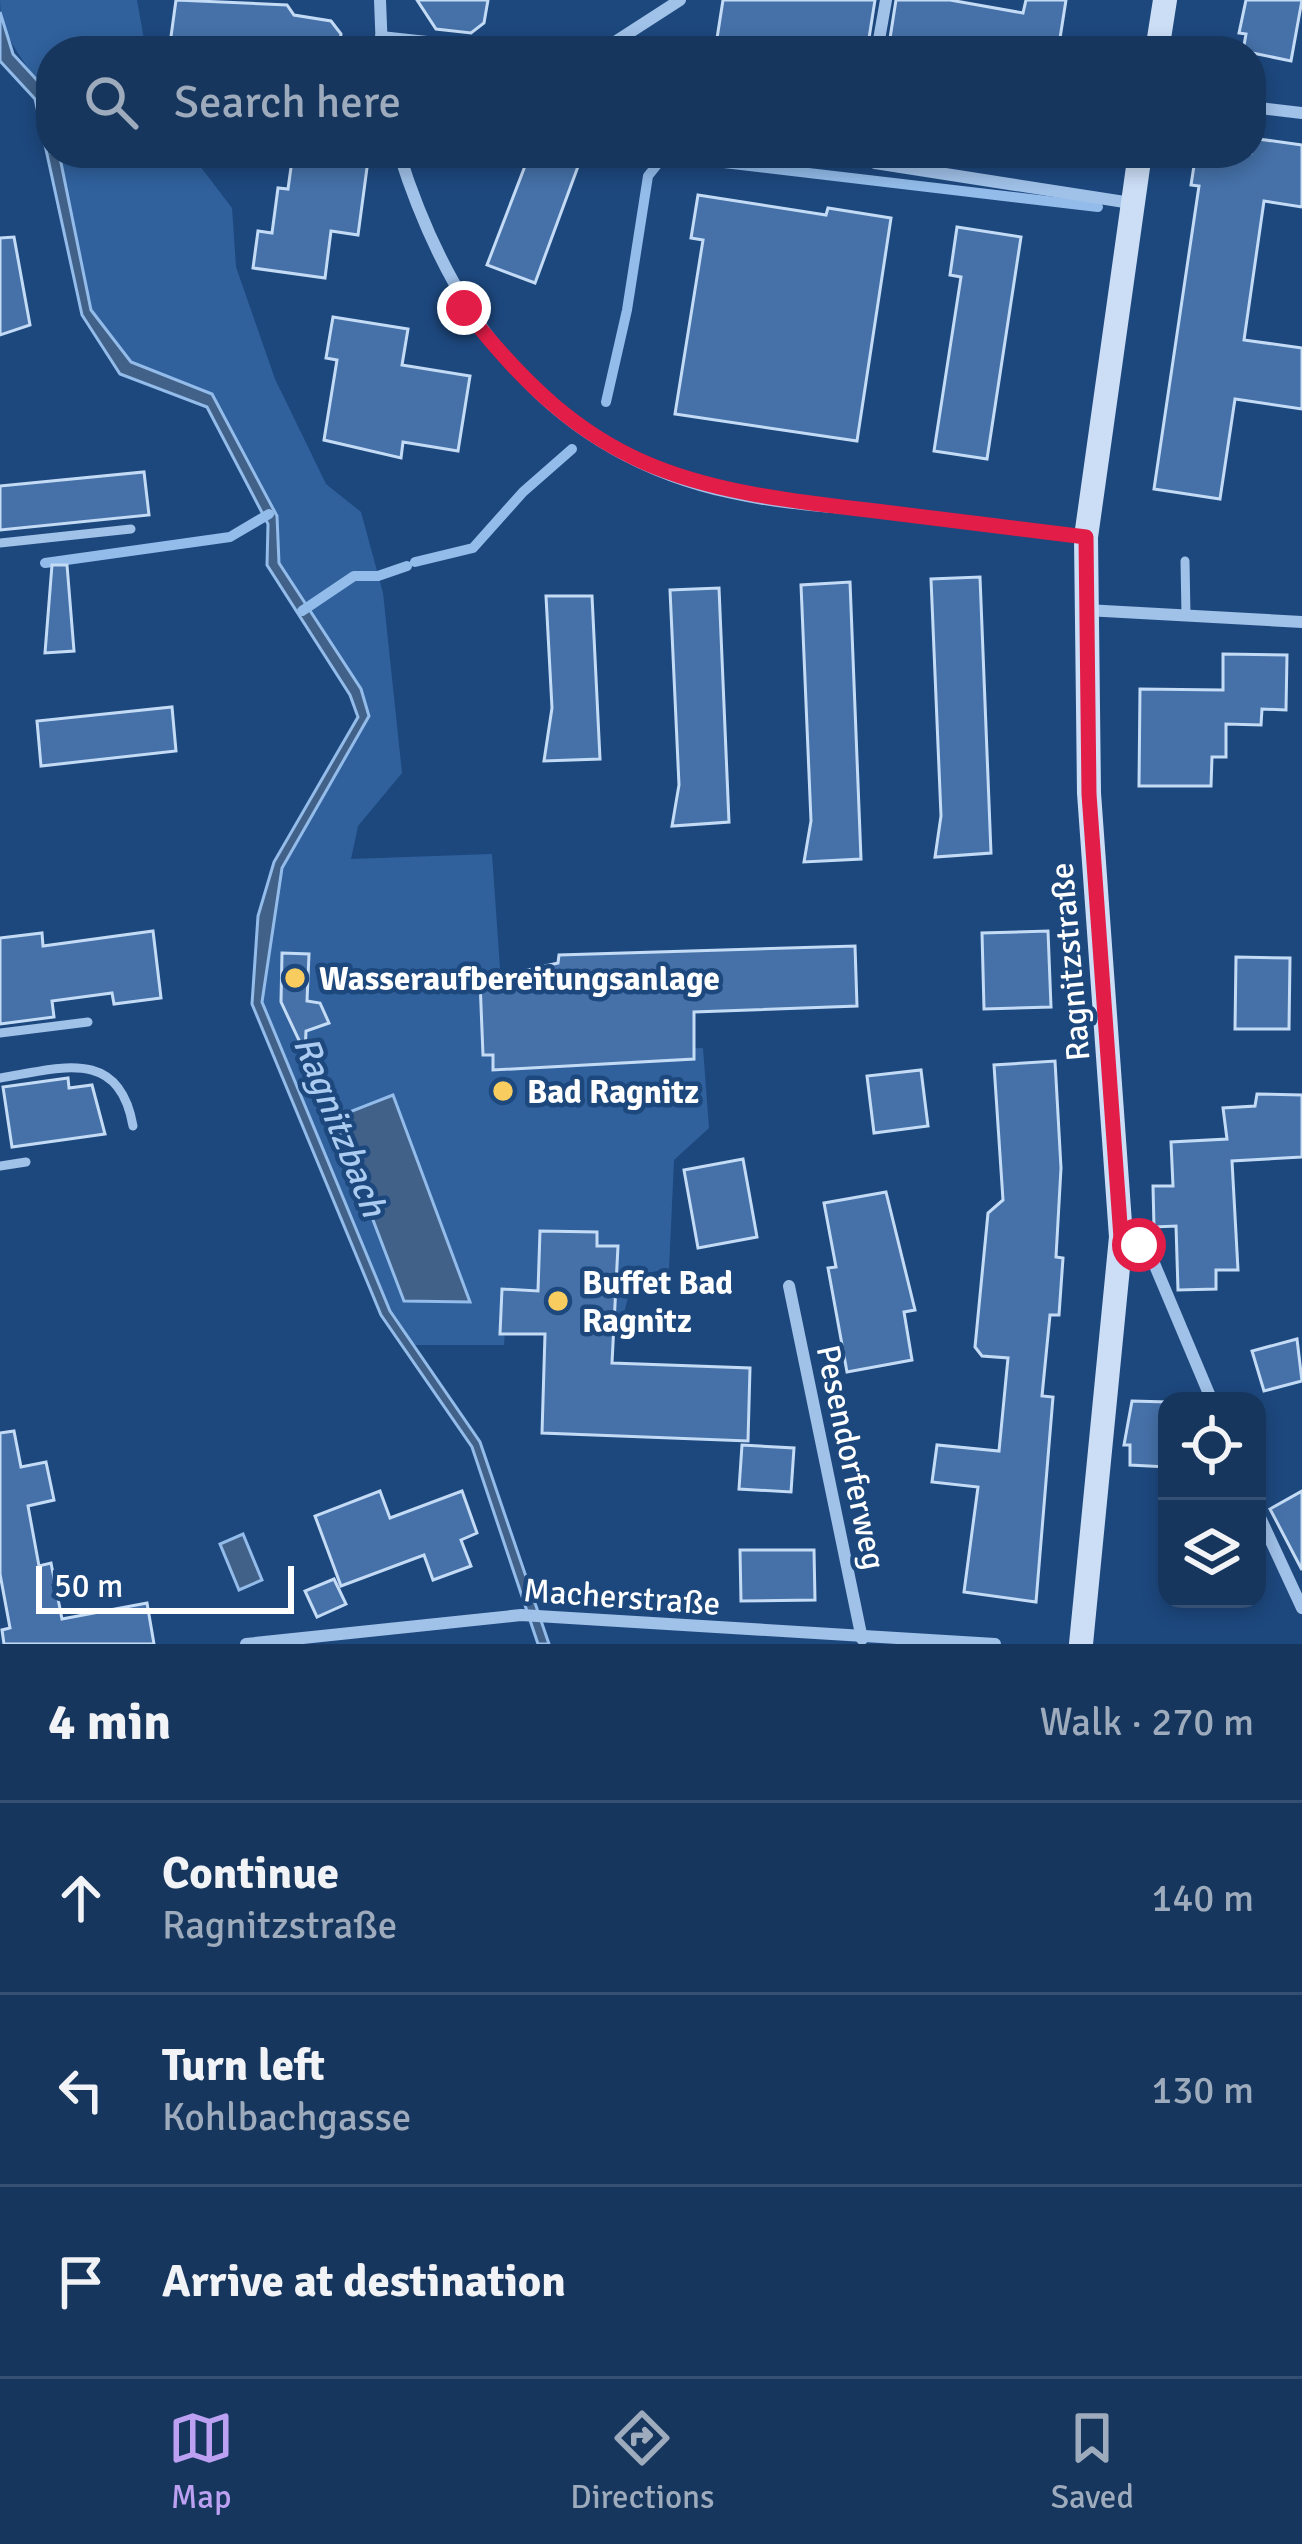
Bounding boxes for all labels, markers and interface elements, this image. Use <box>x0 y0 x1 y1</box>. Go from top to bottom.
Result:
search box <box>36 36 1266 168</box>
icon: search <box>78 69 144 135</box>
text: Search here <box>174 75 401 130</box>
route end <box>437 281 491 335</box>
street label: Ragnitzstraße <box>1041 861 1100 1063</box>
place label: Wasseraufbereitungsanlage <box>319 959 720 1000</box>
marker: Wasseraufbereitungsanlage <box>282 965 308 991</box>
water label: Ragnitzbach <box>283 1030 397 1225</box>
place label: Bad Ragnitz <box>527 1072 699 1113</box>
marker: Bad Ragnitz <box>490 1078 516 1104</box>
route start <box>1112 1218 1166 1272</box>
place label: Buffet Bad Ragnitz <box>582 1263 733 1342</box>
marker: Buffet Bad Ragnitz <box>545 1288 571 1314</box>
street label: Pesendorferweg <box>807 1341 894 1573</box>
map controls <box>1158 1392 1266 1608</box>
button: locate <box>1158 1392 1266 1500</box>
button: layers <box>1158 1500 1266 1608</box>
scale bar <box>36 1560 294 1613</box>
text: 50 m <box>54 1566 123 1607</box>
street label: Macherstraße <box>522 1570 722 1625</box>
text: 4 min <box>48 1691 171 1754</box>
text: Walk · 270 m <box>1040 1698 1254 1746</box>
text: Continue <box>162 1846 339 1901</box>
icon: ahead <box>48 1865 114 1931</box>
text: 140 m <box>1151 1874 1254 1922</box>
text: Ragnitzstraße <box>162 1901 397 1949</box>
text: Turn left <box>162 2038 325 2093</box>
icon: left <box>48 2057 114 2123</box>
text: 130 m <box>1151 2066 1254 2114</box>
text: Kohlbachgasse <box>162 2093 411 2141</box>
icon: arrive <box>48 2249 114 2315</box>
text: Arrive at destination <box>162 2254 566 2309</box>
tab: Map <box>168 2405 234 2518</box>
tab: Directions <box>570 2405 715 2518</box>
tab: Saved <box>1051 2405 1134 2518</box>

